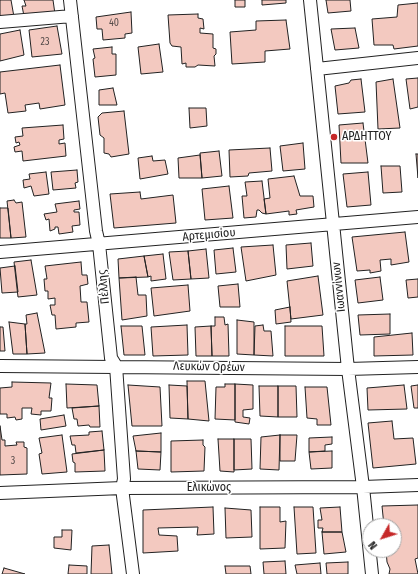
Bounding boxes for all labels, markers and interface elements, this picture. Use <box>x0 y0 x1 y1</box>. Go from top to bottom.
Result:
house number: 40 <box>109 17 119 29</box>
house number: 23 <box>41 36 49 48</box>
place label: ΑΡΔΗΤΤΟΥ <box>342 130 391 144</box>
marker: ΑΡΔΗΤΤΟΥ <box>329 132 339 142</box>
street label: Αρτεμισίου <box>182 226 236 244</box>
street label: Ιωαννίνων <box>329 261 349 313</box>
street label: Πέλλης <box>95 269 113 305</box>
street label: Λευκών Ορέων <box>173 359 245 375</box>
house number: 3 <box>11 455 15 467</box>
street label: Ελικώνος <box>187 481 231 495</box>
north arrow <box>362 518 402 558</box>
text: N <box>366 539 380 552</box>

